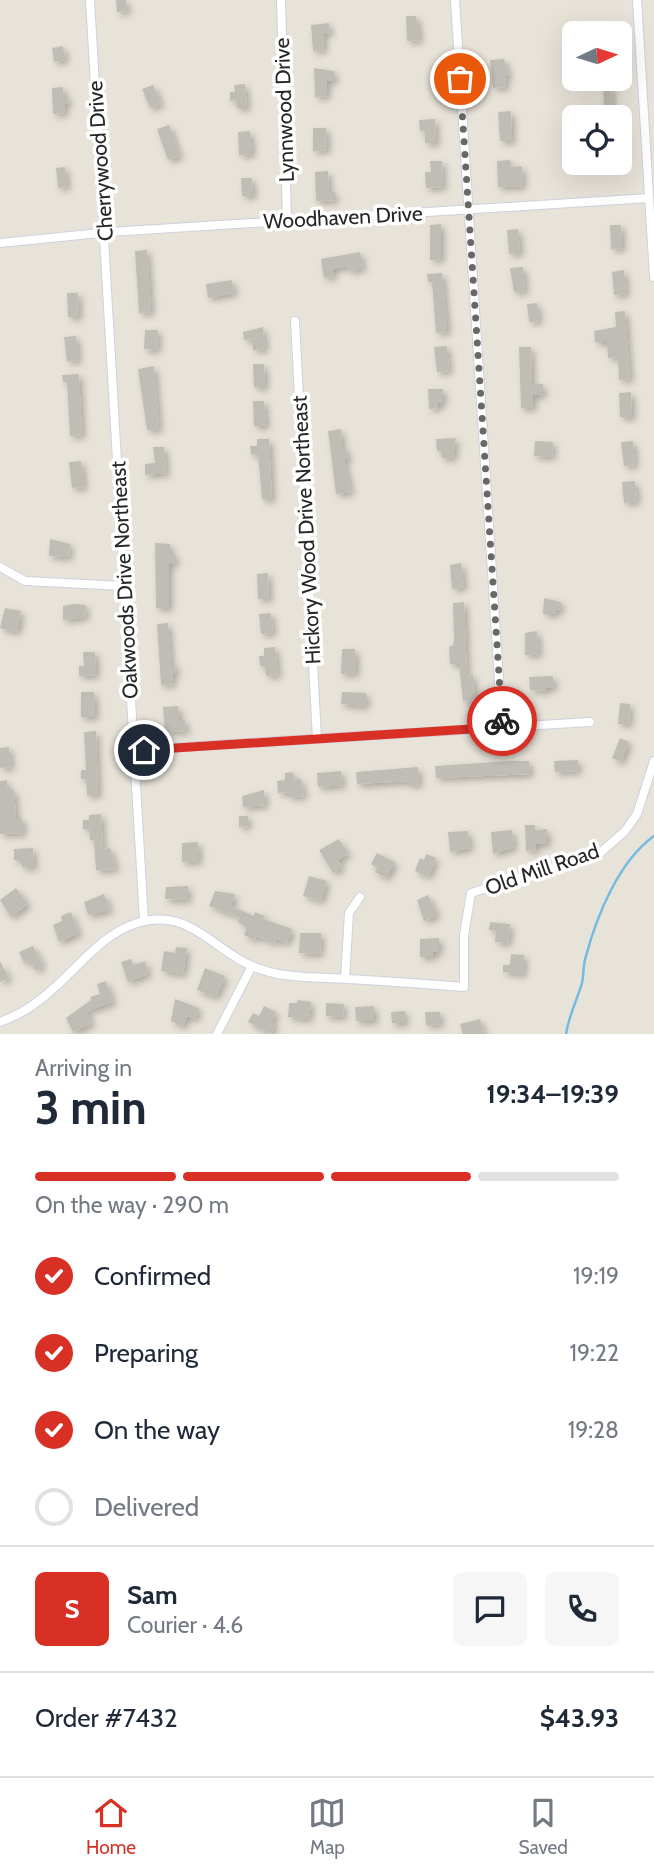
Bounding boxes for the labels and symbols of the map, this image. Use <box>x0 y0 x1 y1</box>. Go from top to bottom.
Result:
north arrow <box>562 21 632 91</box>
street label: Lynnwood Drive <box>269 37 299 183</box>
pin <box>430 49 490 109</box>
street label: Cherrywood Drive <box>82 80 118 242</box>
street label: Woodhaven Drive <box>263 200 423 234</box>
street label: Hickory Wood Drive Northeast <box>286 395 326 665</box>
street label: Oakwoods Drive Northeast <box>105 460 143 700</box>
courier <box>467 686 537 756</box>
pin <box>114 720 174 780</box>
street label: Old Mill Road <box>482 838 602 900</box>

